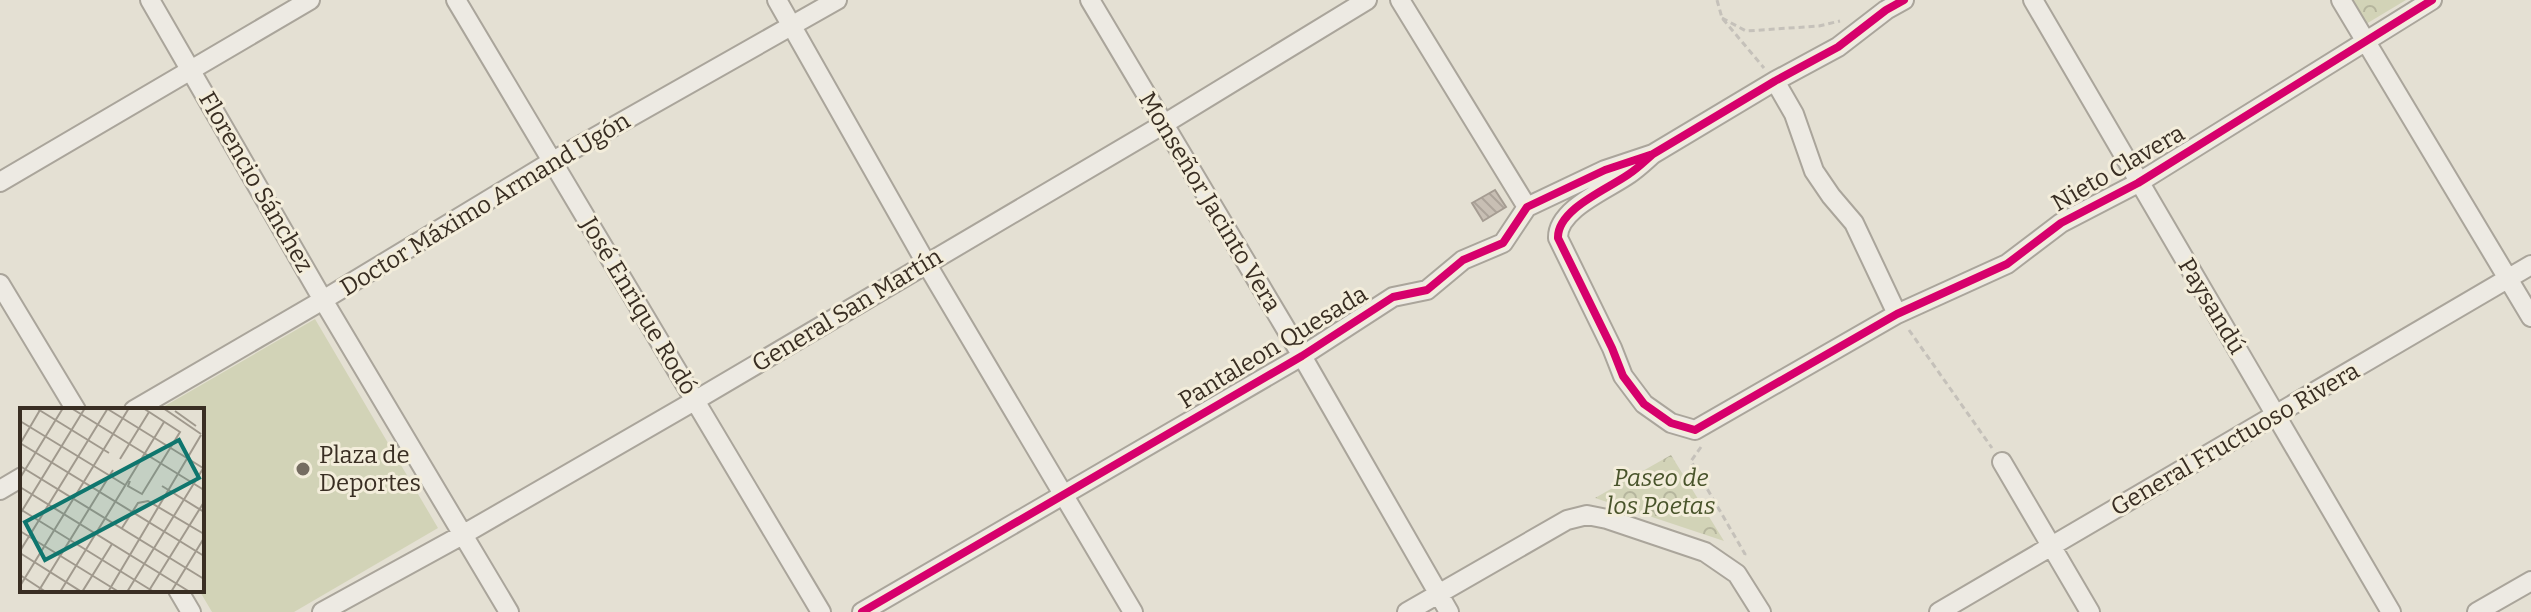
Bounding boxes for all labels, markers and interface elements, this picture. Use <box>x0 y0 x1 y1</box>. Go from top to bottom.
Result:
street label: Florencio Sánchez <box>193 87 319 277</box>
street label: Monseñor Jacinto Vera <box>1133 87 1287 317</box>
street label: Doctor Máximo Armand Ugón <box>335 106 635 302</box>
street label: Nieto Clavera <box>2047 119 2189 217</box>
street label: José Enrique Rodó <box>574 211 703 400</box>
street label: General San Martín <box>747 242 947 378</box>
street label: Paysandú <box>2172 253 2252 359</box>
street label: Pantaleon Quesada <box>1174 280 1372 414</box>
street label: General Fructuoso Rivera <box>2106 356 2364 522</box>
inset map <box>20 408 204 592</box>
place label: Plaza de Deportes <box>319 441 421 497</box>
marker: Plaza de Deportes <box>294 460 312 478</box>
park label: Paseo de los Poetas <box>1607 464 1715 520</box>

